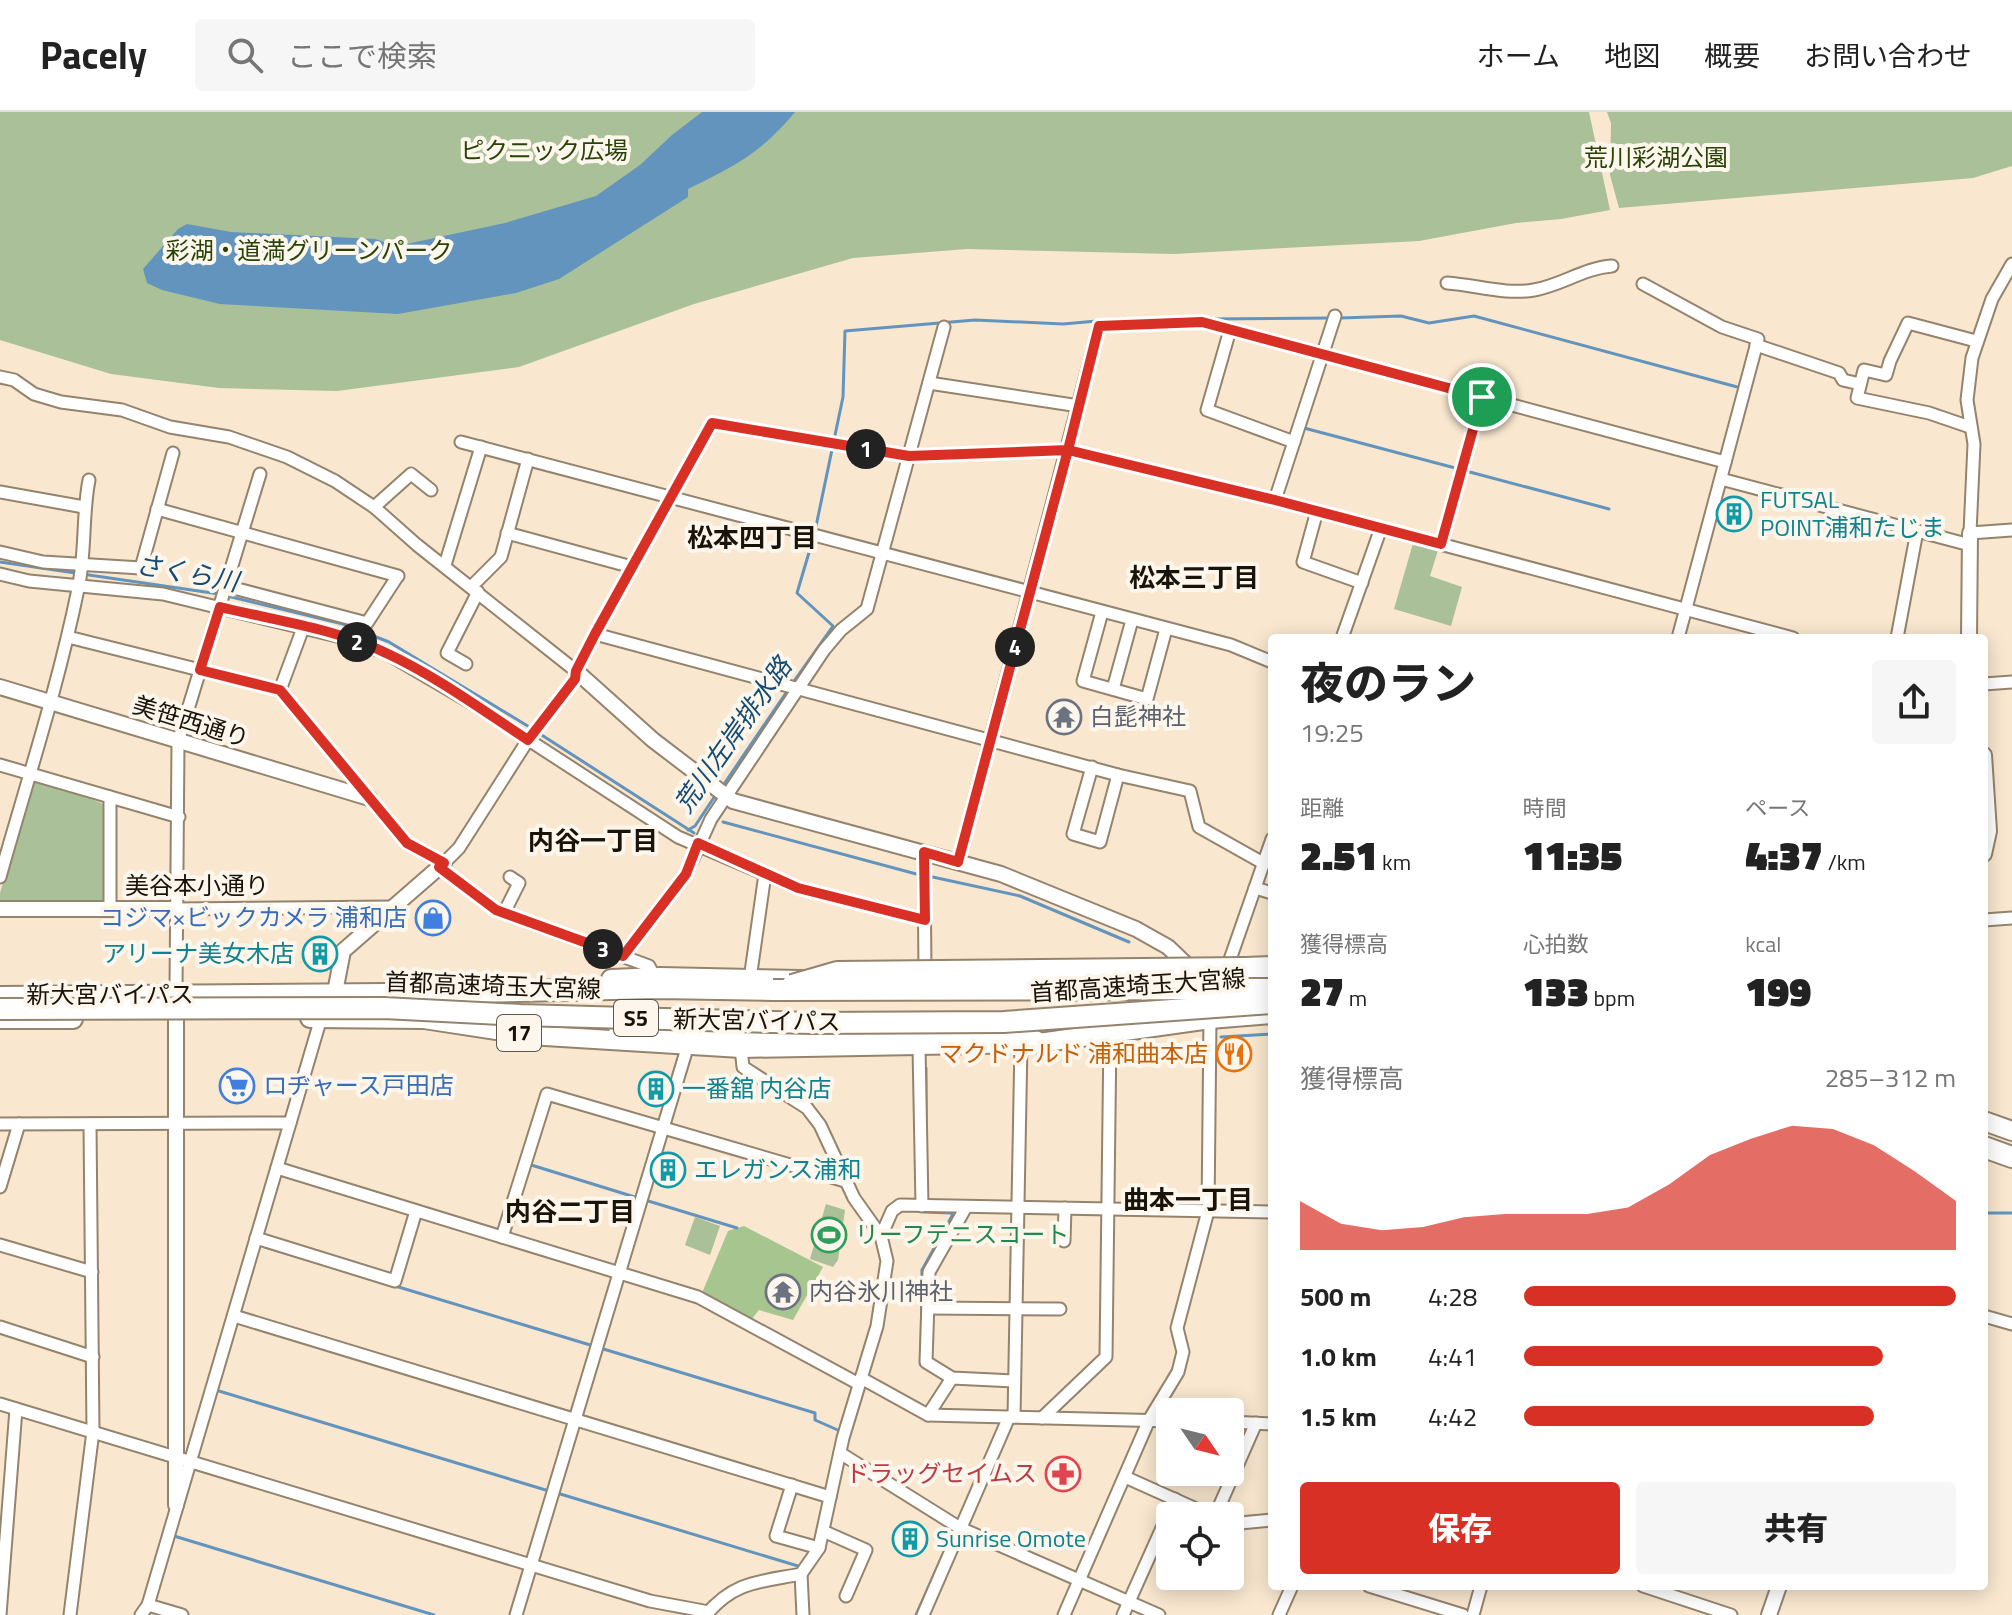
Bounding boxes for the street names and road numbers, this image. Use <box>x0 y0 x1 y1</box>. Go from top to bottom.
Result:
street label: 美笹西通り <box>129 686 254 756</box>
street label: 美谷本小通り <box>125 867 269 903</box>
street label: 首都高速埼玉大宮線 <box>1029 960 1247 1010</box>
street label: 首都高速埼玉大宮線 <box>384 963 602 1007</box>
street label: 新大宮バイパス <box>26 976 194 1012</box>
road number: S5 <box>614 1000 658 1036</box>
street label: 新大宮バイパス <box>673 1001 841 1039</box>
road number: 17 <box>497 1015 541 1051</box>

